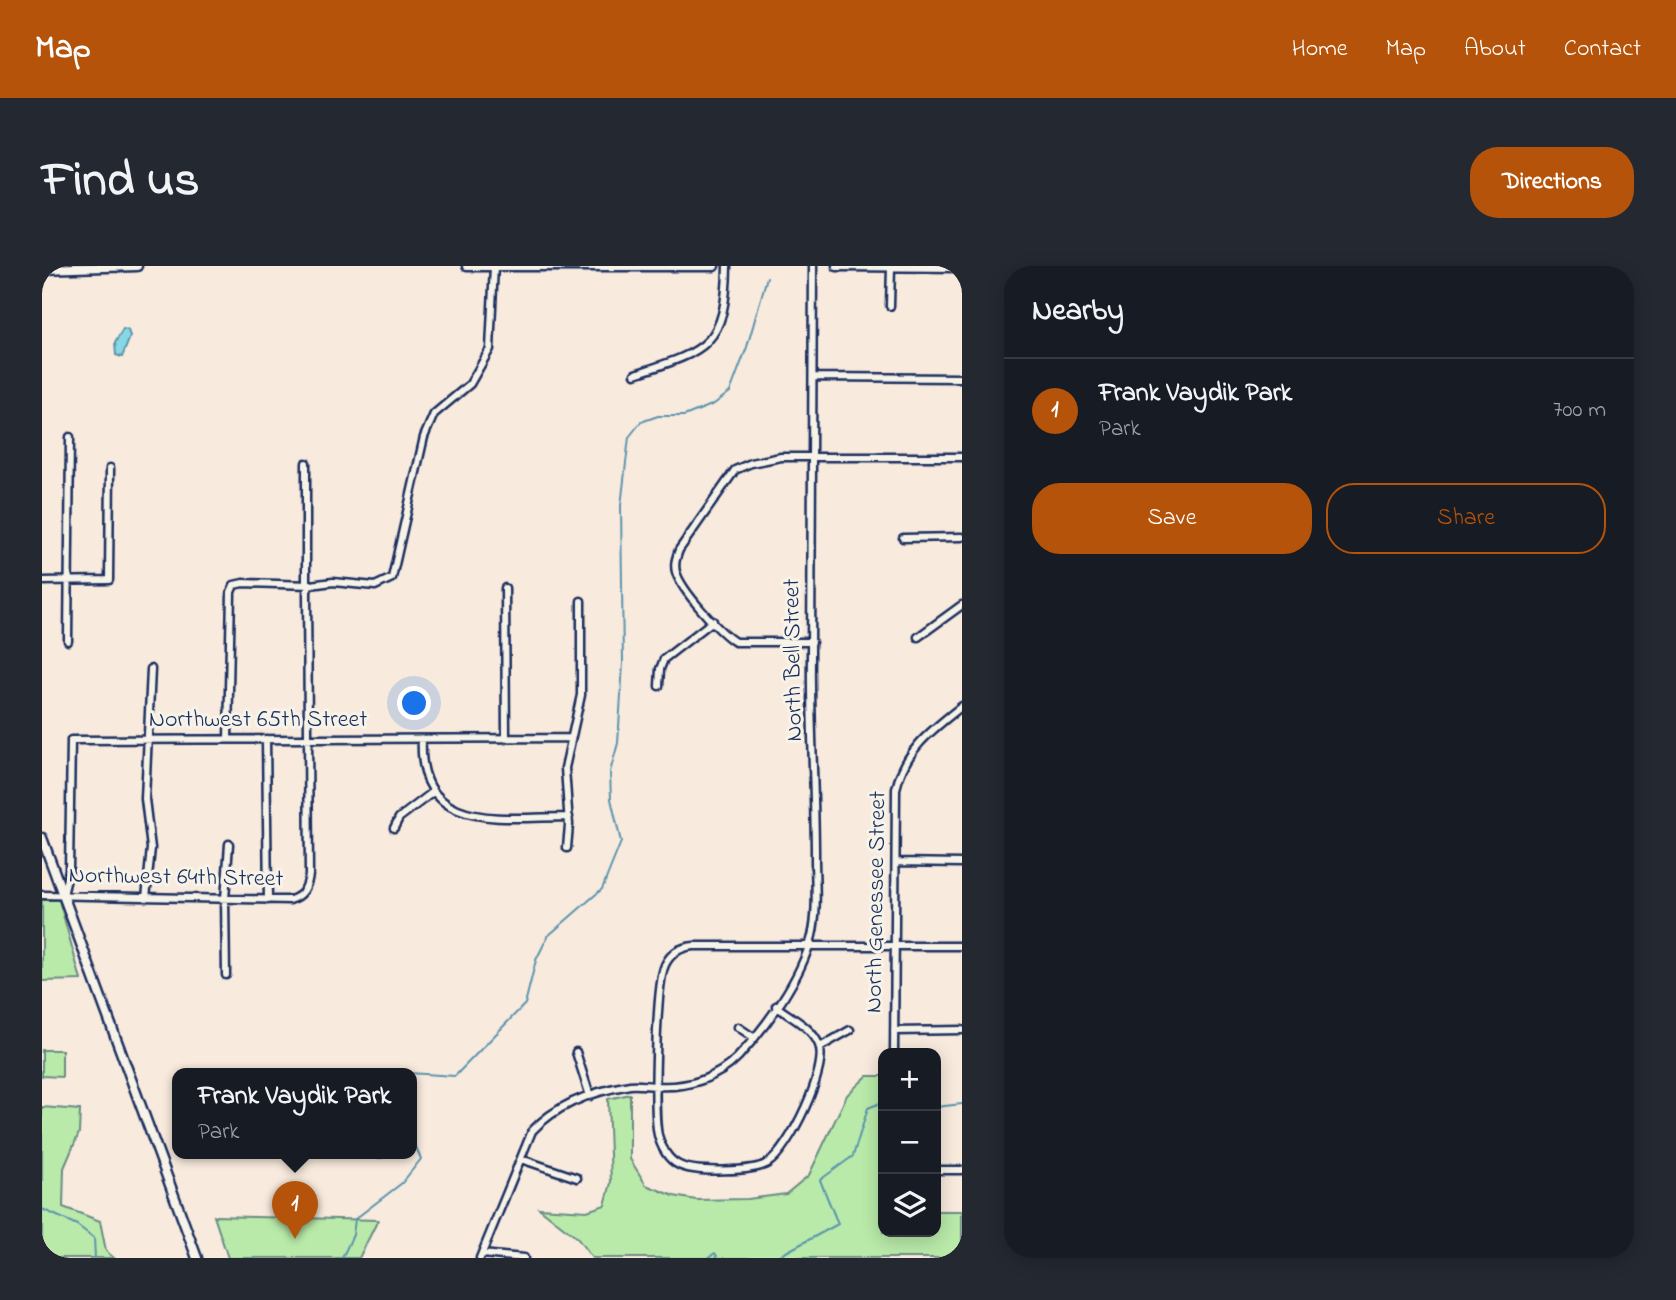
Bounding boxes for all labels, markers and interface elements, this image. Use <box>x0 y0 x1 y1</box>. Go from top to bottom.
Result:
text: Map <box>35 25 91 73</box>
text: Home <box>1292 32 1348 67</box>
text: Map <box>1386 32 1426 67</box>
text: About <box>1464 32 1526 67</box>
text: Contact <box>1564 32 1641 67</box>
text: Find us <box>42 146 199 218</box>
button: Directions <box>1470 147 1634 218</box>
text: Nearby <box>1032 290 1124 334</box>
text: Frank Vaydik Park <box>1099 375 1292 413</box>
text: 1 <box>1051 394 1059 427</box>
text: 700 m <box>1553 394 1606 427</box>
text: Park <box>1099 413 1141 446</box>
button: Save <box>1032 483 1312 554</box>
button: Share <box>1326 483 1606 554</box>
street label: North Bell Street <box>775 578 813 742</box>
your location <box>397 686 431 720</box>
street label: Northwest 65th Street <box>149 703 367 738</box>
street label: North Genessee Street <box>858 791 896 1013</box>
street label: Northwest 64th Street <box>68 859 284 897</box>
map controls <box>878 1048 941 1237</box>
button: + <box>878 1048 941 1111</box>
popup <box>172 1068 417 1159</box>
text: Frank Vaydik Park <box>198 1078 391 1116</box>
button: − <box>878 1111 941 1174</box>
text: Park <box>198 1116 239 1149</box>
button: layers <box>878 1174 941 1237</box>
pin: 1 <box>272 1181 318 1239</box>

